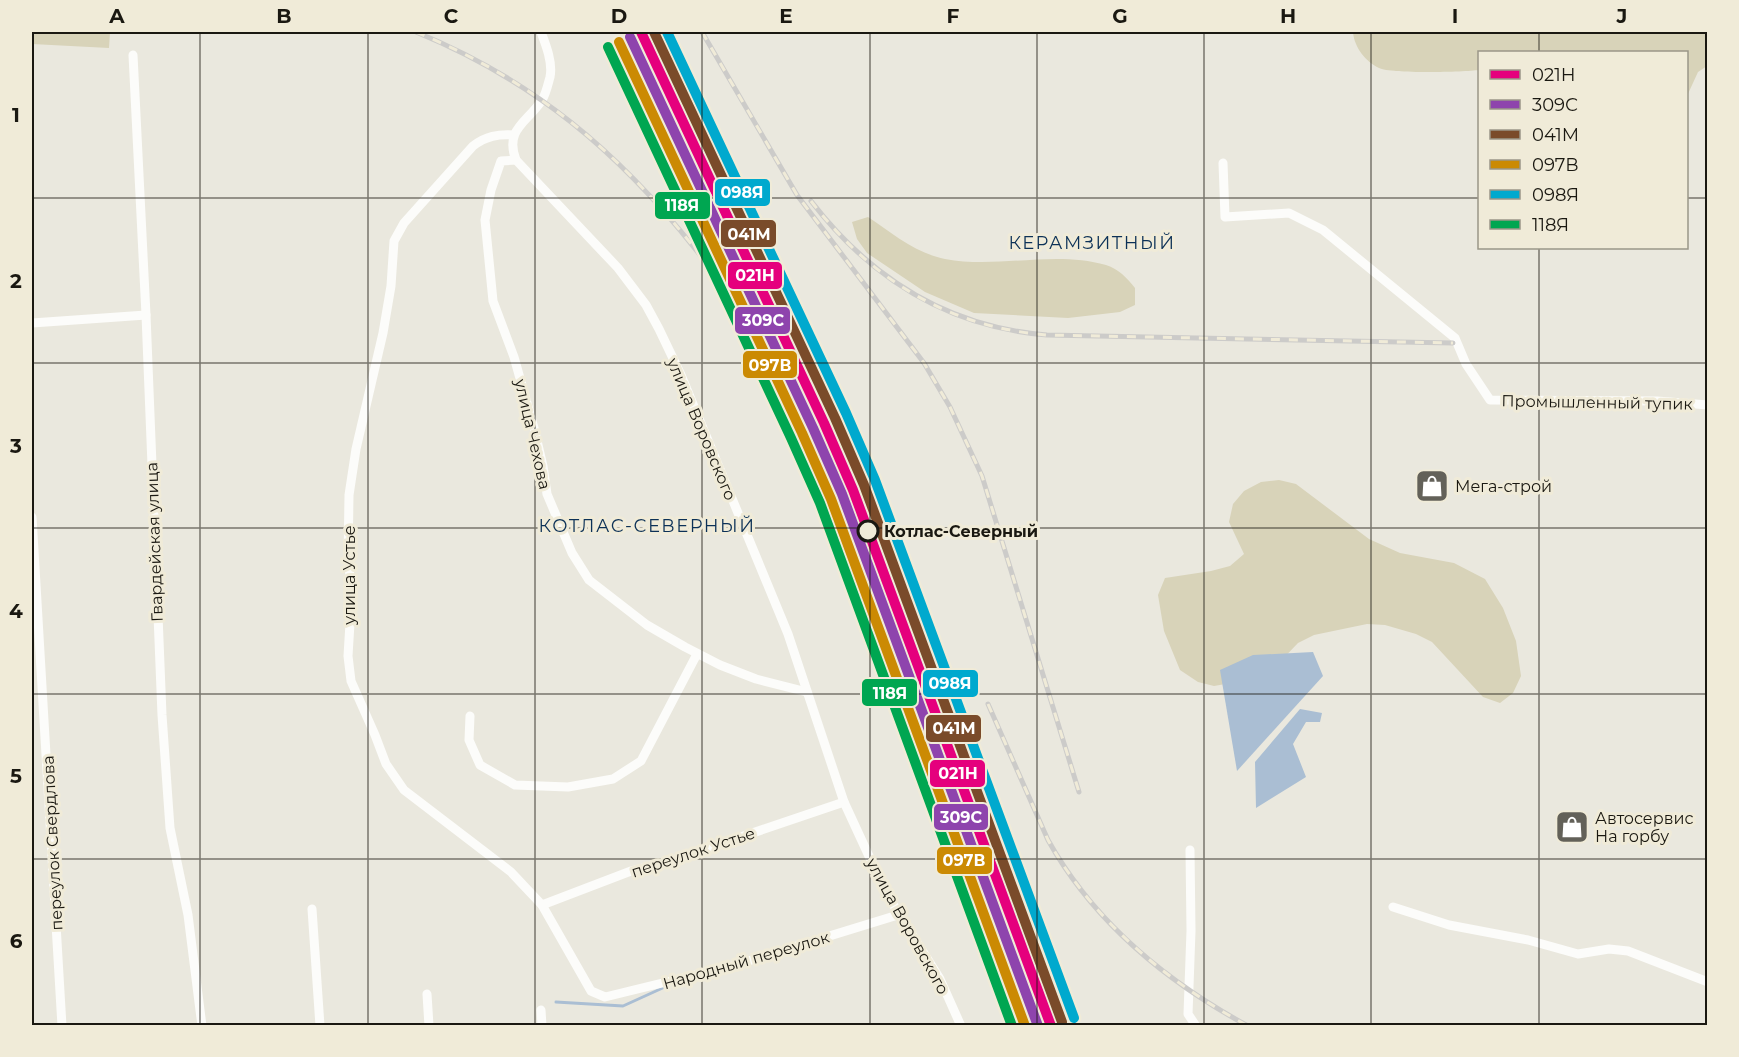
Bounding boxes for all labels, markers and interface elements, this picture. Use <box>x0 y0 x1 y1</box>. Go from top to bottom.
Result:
text: A <box>108 4 125 28</box>
text: B <box>276 4 292 28</box>
text: C <box>444 4 459 28</box>
text: D <box>611 4 627 28</box>
text: E <box>779 4 793 28</box>
text: F <box>947 4 960 28</box>
text: G <box>1112 4 1128 28</box>
text: H <box>1280 4 1296 28</box>
text: I <box>1452 4 1458 28</box>
text: J <box>1616 4 1627 28</box>
legend <box>1478 51 1688 249</box>
text: 021Н <box>1532 64 1575 86</box>
text: 309С <box>1532 94 1578 116</box>
text: 1 <box>12 103 20 127</box>
text: 041М <box>1532 124 1579 146</box>
text: 097В <box>1532 154 1579 176</box>
line badge: 098Я <box>714 178 771 207</box>
text: 098Я <box>721 183 764 202</box>
text: 098Я <box>1532 184 1579 206</box>
line badge: 118Я <box>654 191 711 220</box>
text: 118Я <box>665 196 699 215</box>
text: 118Я <box>1532 214 1569 236</box>
line badge: 041М <box>720 219 777 248</box>
text: 041М <box>727 225 771 244</box>
district label: КЕРАМЗИТНЫЙ <box>1008 232 1176 254</box>
line badge: 021Н <box>727 261 783 290</box>
text: 021Н <box>735 266 775 285</box>
text: 2 <box>10 269 22 293</box>
line badge: 309С <box>734 306 791 335</box>
text: 309С <box>741 311 784 330</box>
line badge: 097В <box>742 350 798 379</box>
street label: улица Воровского <box>663 354 740 503</box>
text: 097В <box>749 356 791 375</box>
street label: улица Чехова <box>510 376 554 491</box>
street label: Промышленный тупик <box>1501 391 1694 414</box>
text: 3 <box>9 434 22 458</box>
street label: Гвардейская улица <box>142 462 167 622</box>
shop icon: Мега-строй <box>1414 468 1450 504</box>
place label: Мега-строй <box>1455 477 1552 496</box>
district label: КОТЛАС-СЕВЕРНЫЙ <box>539 515 756 537</box>
marker: Котлас-Северный <box>857 520 879 542</box>
place label: Котлас-Северный <box>884 522 1038 541</box>
street label: улица Устье <box>340 525 359 626</box>
text: 4 <box>9 599 23 623</box>
line badge: 098Я <box>922 669 979 698</box>
text: 098Я <box>929 674 972 693</box>
line badge: 118Я <box>861 678 918 707</box>
text: 118Я <box>873 684 907 703</box>
line badge: 041М <box>925 714 982 743</box>
text: 041М <box>932 719 976 738</box>
street label: переулок Свердлова <box>38 755 67 931</box>
line badge: 021Н <box>929 759 986 788</box>
text: 5 <box>10 764 22 788</box>
text: 021Н <box>938 764 978 783</box>
line badge: 309С <box>933 803 989 831</box>
text: 309С <box>939 808 982 827</box>
shop icon: Автосервис На горбу <box>1554 809 1590 845</box>
place label: Автосервис На горбу <box>1595 809 1693 846</box>
street label: переулок Устье <box>629 824 757 881</box>
line badge: 097В <box>936 846 993 875</box>
text: 097В <box>943 851 985 870</box>
street label: улица Воровского <box>862 854 953 998</box>
street label: Народный переулок <box>661 927 832 993</box>
text: 6 <box>10 929 23 953</box>

